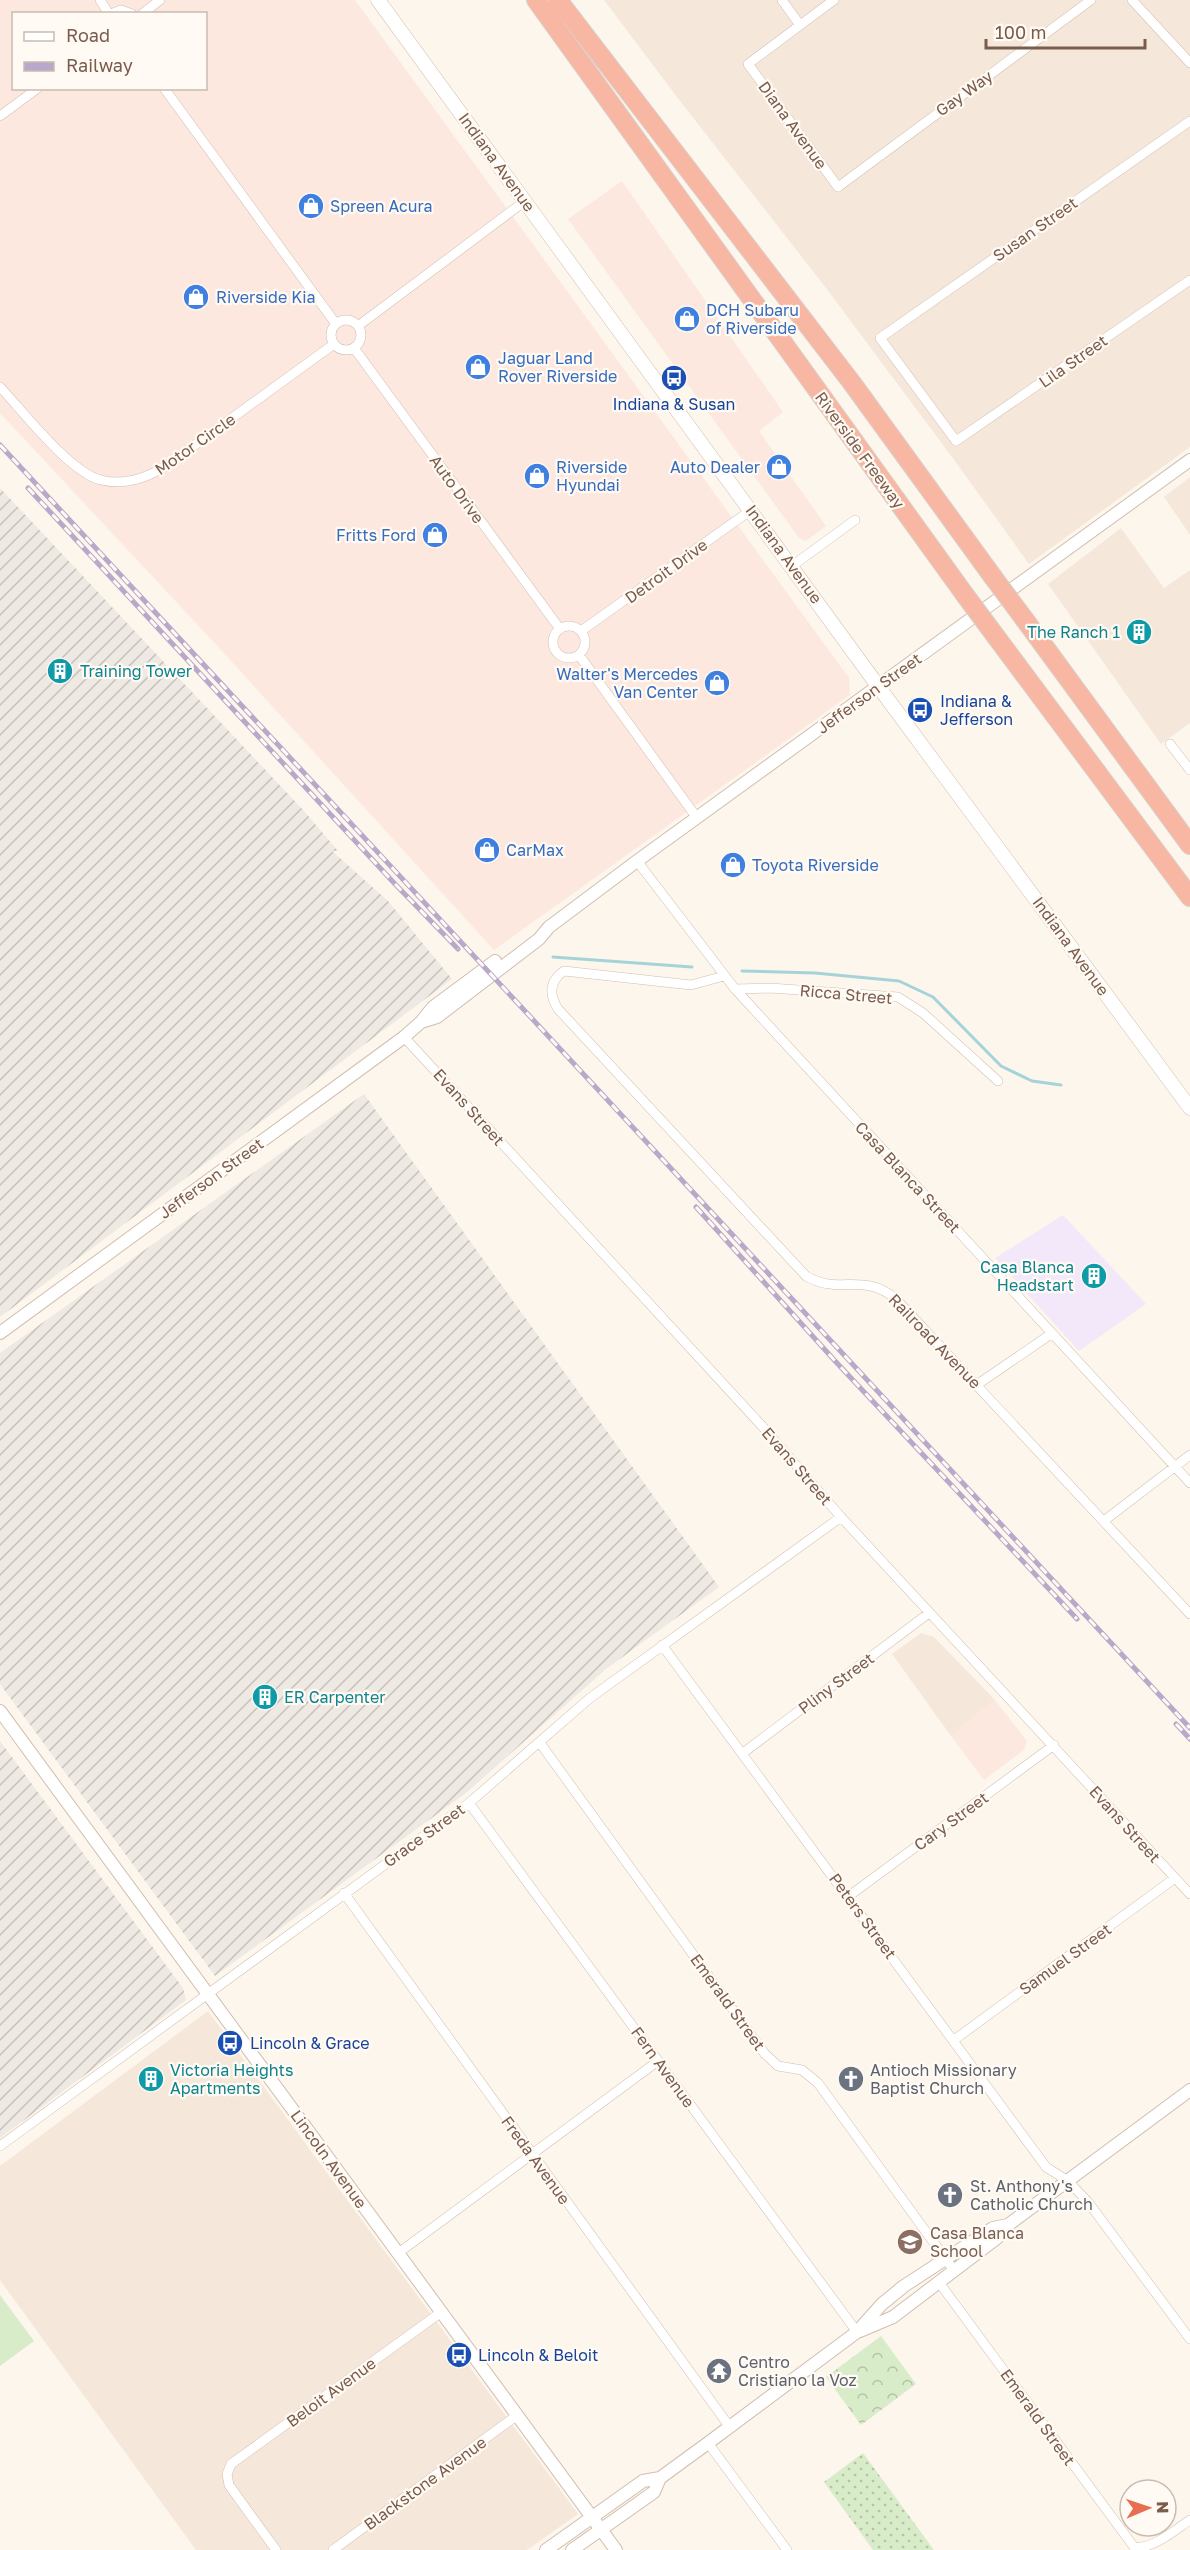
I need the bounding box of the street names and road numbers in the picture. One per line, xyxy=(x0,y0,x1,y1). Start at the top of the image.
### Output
street label: Gay Way xyxy=(932,66,996,120)
street label: Diana Avenue xyxy=(754,77,832,173)
street label: Indiana Avenue xyxy=(454,109,540,215)
street label: Susan Street xyxy=(989,193,1081,265)
street label: Lila Street xyxy=(1035,330,1111,392)
street label: Riverside Freeway xyxy=(811,388,909,512)
street label: Motor Circle xyxy=(151,409,239,479)
street label: Auto Drive xyxy=(425,451,489,527)
street label: Indiana Avenue xyxy=(741,501,827,607)
street label: Detroit Drive xyxy=(621,534,711,608)
street label: Jefferson Street xyxy=(813,648,925,738)
street label: Indiana Avenue xyxy=(1028,893,1114,999)
street label: Ricca Street xyxy=(799,980,893,1008)
street label: Evans Street xyxy=(429,1064,509,1150)
street label: Casa Blanca Street xyxy=(851,1117,965,1237)
street label: Jefferson Street xyxy=(155,1133,267,1223)
street label: Railroad Avenue xyxy=(885,1289,985,1393)
street label: Evans Street xyxy=(758,1423,836,1509)
street label: Pliny Street xyxy=(794,1648,878,1718)
street label: Evans Street xyxy=(1085,1781,1165,1867)
street label: Cary Street xyxy=(910,1787,992,1855)
street label: Grace Street xyxy=(379,1799,469,1871)
street label: Peters Street xyxy=(825,1869,901,1963)
street label: Samuel Street xyxy=(1015,1919,1115,1999)
street label: Emerald Street xyxy=(686,1950,770,2054)
street label: Fern Avenue xyxy=(627,2023,699,2111)
street label: Lincoln Avenue xyxy=(287,2106,371,2212)
street label: Freda Avenue xyxy=(497,2112,575,2208)
street label: Beloit Avenue xyxy=(282,2353,380,2431)
street label: Emerald Street xyxy=(996,2365,1080,2469)
street label: Blackstone Avenue xyxy=(360,2432,490,2534)

